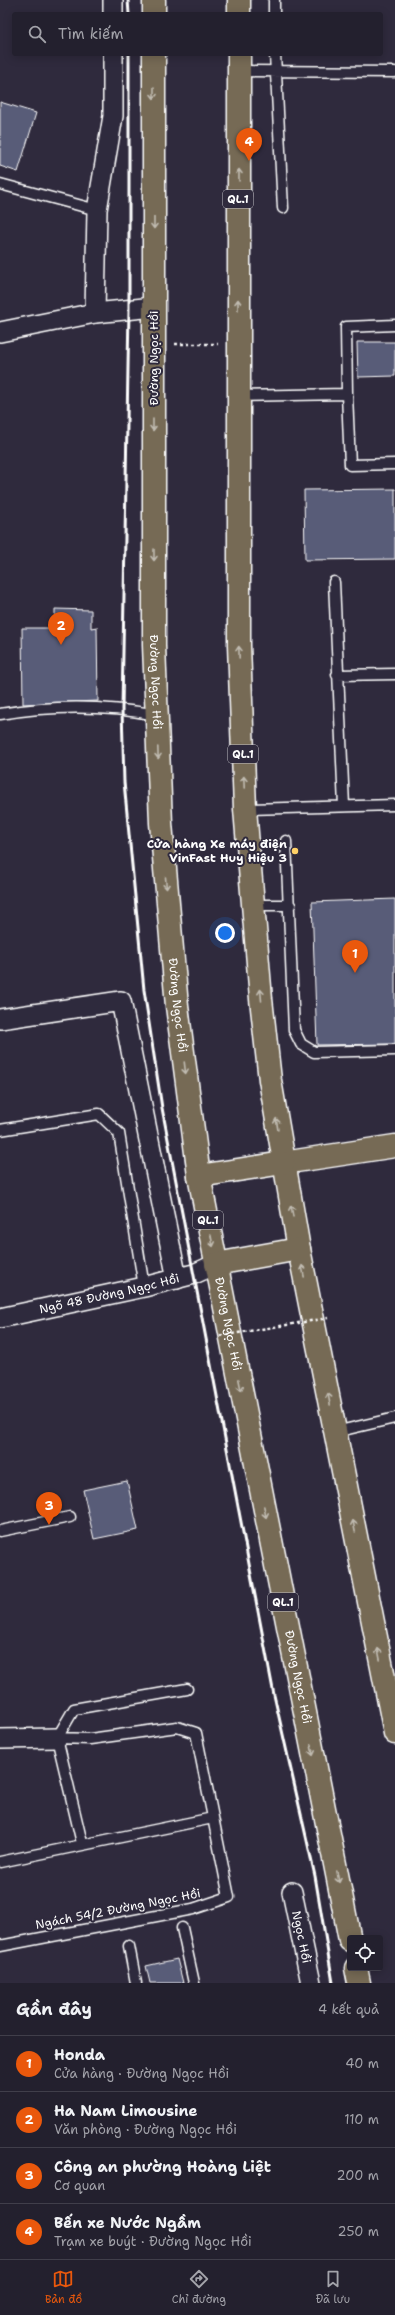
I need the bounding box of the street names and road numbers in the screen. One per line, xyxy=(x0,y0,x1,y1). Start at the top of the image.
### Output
road number: QL.1 xyxy=(223,190,253,208)
street label: Đường Ngọc Hồi xyxy=(146,311,162,405)
street label: Đường Ngọc Hồi xyxy=(146,635,165,730)
road number: QL.1 xyxy=(228,745,258,763)
street label: Đường Ngọc Hồi xyxy=(165,957,191,1053)
road number: QL.1 xyxy=(193,1211,223,1229)
street label: Ngõ 48 Đường Ngọc Hồi xyxy=(38,1270,181,1317)
street label: Đường Ngọc Hồi xyxy=(211,1276,245,1372)
road number: QL.1 xyxy=(268,1593,298,1611)
street label: Đường Ngọc Hồi xyxy=(281,1629,315,1725)
street label: Ngách 54/2 Đường Ngọc Hồi xyxy=(34,1885,202,1933)
street label: Ngọc Hồi xyxy=(288,1909,315,1965)

